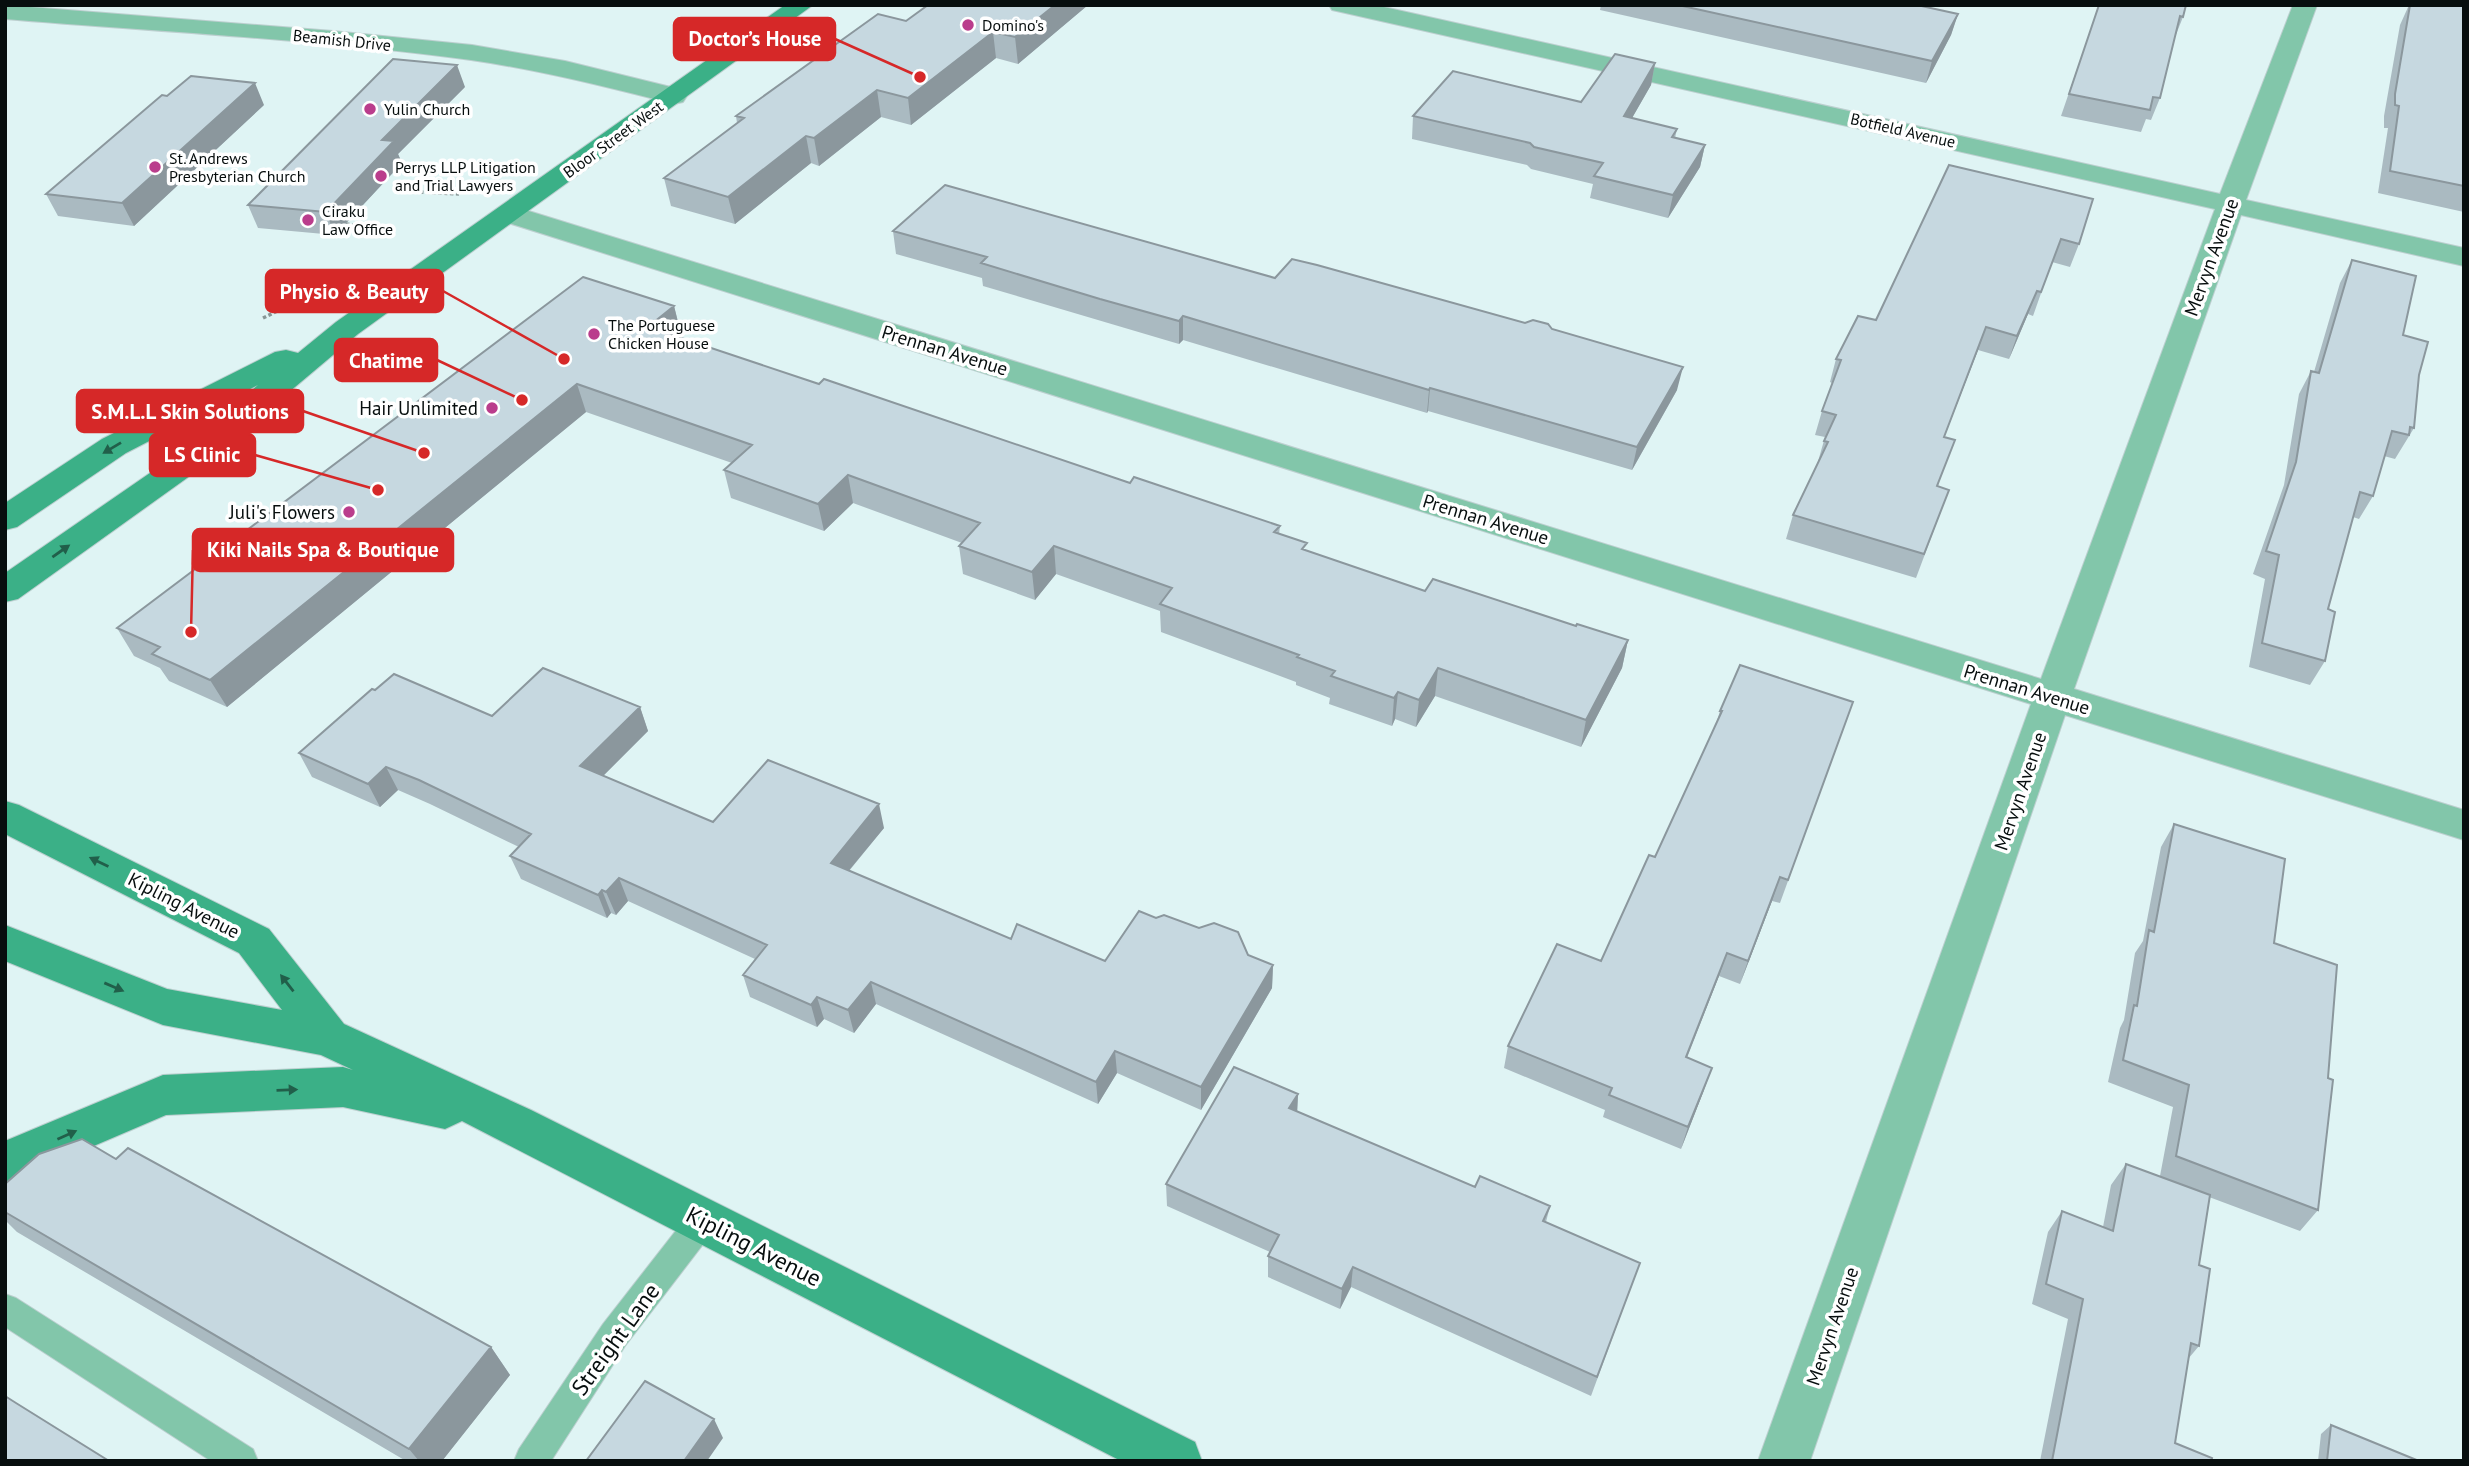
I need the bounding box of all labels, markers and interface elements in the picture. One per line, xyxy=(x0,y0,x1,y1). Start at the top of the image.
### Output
place label: Domino's xyxy=(982,15,1044,35)
marker: Domino's xyxy=(960,17,976,33)
callout: Doctor’s House xyxy=(674,18,835,60)
street label: Beamish Drive xyxy=(292,25,392,55)
text: Doctor’s House xyxy=(689,25,821,52)
street label: Bloor Street West xyxy=(559,96,667,182)
place label: Yulin Church xyxy=(384,99,470,119)
marker: Yulin Church xyxy=(362,101,378,117)
street label: Botfield Avenue xyxy=(1849,108,1957,152)
place label: St. Andrews Presbyterian Church xyxy=(169,148,306,186)
place label: Perrys LLP Litigation and Trial Lawyers xyxy=(395,157,536,195)
marker: St. Andrews Presbyterian Church xyxy=(147,159,163,175)
marker: Perrys LLP Litigation and Trial Lawyers xyxy=(373,168,389,184)
street label: Mervyn Avenue xyxy=(2179,195,2243,319)
place label: Ciraku Law Office xyxy=(322,201,393,239)
marker: Ciraku Law Office xyxy=(300,212,316,228)
callout: Physio & Beauty xyxy=(266,270,443,312)
text: Physio & Beauty xyxy=(280,278,429,305)
place label: The Portuguese Chicken House xyxy=(608,315,715,353)
street label: Prennan Avenue xyxy=(879,319,1011,381)
marker: The Portuguese Chicken House xyxy=(586,326,602,342)
callout: Chatime xyxy=(335,339,437,381)
text: Chatime xyxy=(349,347,423,374)
callout: S.M.L.L Skin Solutions xyxy=(77,390,303,432)
place label: Hair Unlimited xyxy=(359,396,478,420)
text: S.M.L.L Skin Solutions xyxy=(91,398,289,425)
marker: Hair Unlimited xyxy=(484,400,500,416)
callout: LS Clinic xyxy=(150,434,255,476)
text: LS Clinic xyxy=(164,441,240,468)
one-way arrow xyxy=(102,442,121,454)
street label: Prennan Avenue xyxy=(1420,488,1552,550)
place label: Juli's Flowers xyxy=(228,500,335,524)
marker: Juli's Flowers xyxy=(341,504,357,520)
callout: Kiki Nails Spa & Boutique xyxy=(193,529,453,571)
text: Kiki Nails Spa & Boutique xyxy=(207,536,439,563)
one-way arrow xyxy=(52,544,70,558)
street label: Prennan Avenue xyxy=(1961,658,2093,720)
street label: Mervyn Avenue xyxy=(1989,729,2051,853)
one-way arrow xyxy=(89,856,109,867)
street label: Kipling Avenue xyxy=(124,867,244,943)
one-way arrow xyxy=(279,975,294,993)
one-way arrow xyxy=(104,981,124,993)
one-way arrow xyxy=(276,1084,298,1095)
one-way arrow xyxy=(57,1129,77,1141)
street label: Kipling Avenue xyxy=(682,1200,826,1292)
street label: Mervyn Avenue xyxy=(1801,1264,1863,1388)
street label: Streight Lane xyxy=(565,1277,665,1401)

